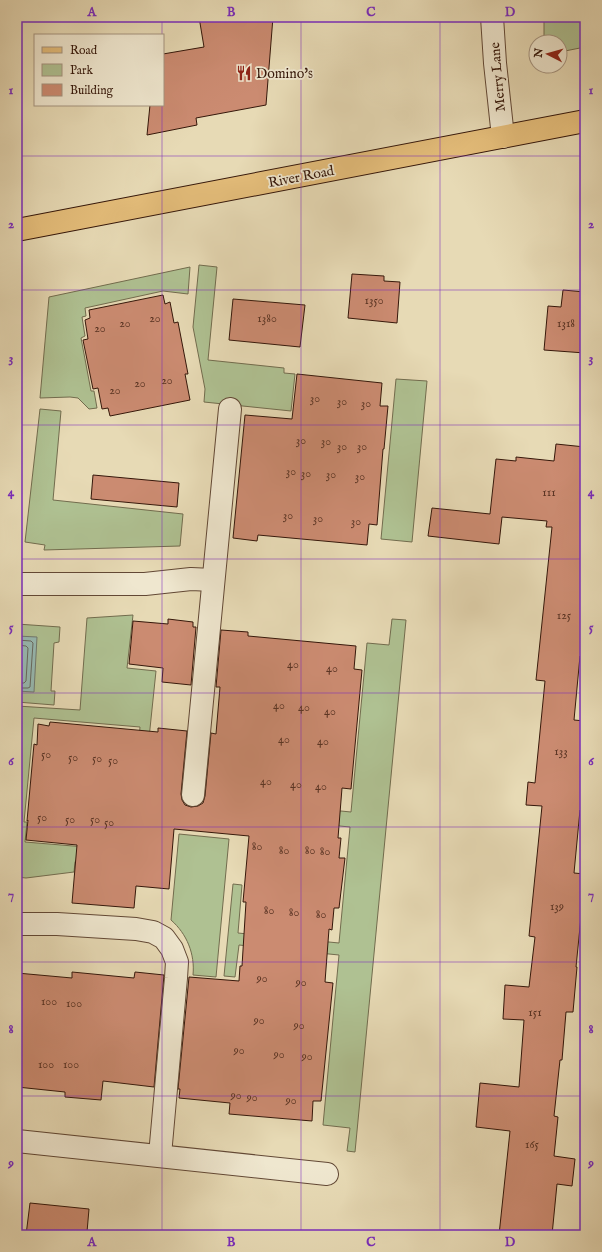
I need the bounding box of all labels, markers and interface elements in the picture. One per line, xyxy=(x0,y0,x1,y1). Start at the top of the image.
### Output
text: A xyxy=(87,4,98,21)
text: B xyxy=(227,4,236,21)
text: C xyxy=(366,4,376,21)
text: D xyxy=(505,4,516,21)
legend xyxy=(34,34,164,106)
north arrow xyxy=(528,34,568,74)
street label: Merry Lane xyxy=(486,41,510,112)
text: Road xyxy=(70,43,98,58)
text: N xyxy=(531,47,547,60)
text: Park xyxy=(70,63,93,78)
restaurant icon: Domino's xyxy=(235,64,253,82)
place label: Domino's xyxy=(256,65,313,83)
text: 1 xyxy=(9,82,14,99)
text: 1 xyxy=(589,82,594,99)
text: Building xyxy=(70,83,114,98)
street label: River Road xyxy=(267,162,336,192)
text: 2 xyxy=(8,216,14,233)
text: 2 xyxy=(588,216,594,233)
house number: 1350 xyxy=(364,293,384,308)
house number: 20 xyxy=(149,311,161,326)
house number: 1380 xyxy=(257,311,277,326)
house number: 20 xyxy=(119,316,131,331)
house number: 1318 xyxy=(557,316,575,331)
house number: 20 xyxy=(94,321,106,336)
text: 3 xyxy=(9,350,14,367)
text: 3 xyxy=(589,350,594,367)
house number: 20 xyxy=(161,373,173,388)
house number: 20 xyxy=(134,376,146,391)
house number: 20 xyxy=(109,383,121,398)
house number: 30 xyxy=(310,391,320,406)
house number: 30 xyxy=(337,394,347,409)
house number: 30 xyxy=(361,396,371,411)
house number: 30 xyxy=(296,433,306,448)
house number: 30 xyxy=(321,434,331,449)
house number: 30 xyxy=(337,439,347,454)
house number: 30 xyxy=(357,439,367,454)
house number: 30 xyxy=(286,464,296,479)
house number: 30 xyxy=(301,466,311,481)
house number: 30 xyxy=(326,467,336,482)
house number: 30 xyxy=(355,469,365,484)
text: 4 xyxy=(8,484,15,501)
text: 4 xyxy=(588,484,595,501)
house number: 111 xyxy=(542,485,556,500)
house number: 30 xyxy=(283,508,293,523)
house number: 30 xyxy=(313,511,323,526)
house number: 30 xyxy=(351,514,361,529)
house number: 125 xyxy=(557,608,572,623)
text: 5 xyxy=(9,619,14,636)
text: 5 xyxy=(589,619,594,636)
house number: 40 xyxy=(287,657,299,672)
house number: 40 xyxy=(326,661,338,676)
house number: 40 xyxy=(273,698,285,713)
house number: 40 xyxy=(298,700,310,715)
house number: 40 xyxy=(324,704,336,719)
house number: 40 xyxy=(278,732,290,747)
house number: 40 xyxy=(317,734,329,749)
house number: 133 xyxy=(554,744,568,759)
house number: 50 xyxy=(41,747,51,762)
house number: 50 xyxy=(68,750,78,765)
house number: 50 xyxy=(92,751,102,766)
text: 6 xyxy=(8,753,14,770)
house number: 50 xyxy=(108,753,118,768)
text: 6 xyxy=(588,753,594,770)
house number: 40 xyxy=(260,774,272,789)
house number: 40 xyxy=(290,777,302,792)
house number: 40 xyxy=(315,779,327,794)
house number: 50 xyxy=(37,810,47,825)
house number: 50 xyxy=(65,812,75,827)
house number: 50 xyxy=(90,812,100,827)
house number: 50 xyxy=(104,815,114,830)
house number: 80 xyxy=(252,839,262,854)
house number: 80 xyxy=(279,843,289,858)
house number: 80 xyxy=(305,843,315,858)
house number: 80 xyxy=(320,844,330,859)
text: 7 xyxy=(8,887,14,904)
text: 7 xyxy=(588,887,594,904)
house number: 139 xyxy=(550,899,564,914)
house number: 80 xyxy=(264,903,274,918)
house number: 80 xyxy=(289,905,299,920)
house number: 80 xyxy=(316,907,326,922)
house number: 90 xyxy=(255,971,268,986)
house number: 90 xyxy=(294,975,307,990)
house number: 100 xyxy=(41,994,57,1009)
house number: 100 xyxy=(66,996,82,1011)
house number: 151 xyxy=(528,1005,542,1020)
house number: 90 xyxy=(252,1013,265,1028)
house number: 90 xyxy=(292,1018,305,1033)
text: 8 xyxy=(8,1021,14,1038)
text: 8 xyxy=(588,1021,594,1038)
house number: 90 xyxy=(232,1043,245,1058)
house number: 90 xyxy=(272,1047,285,1062)
house number: 90 xyxy=(300,1049,313,1064)
house number: 100 xyxy=(38,1057,54,1072)
house number: 100 xyxy=(63,1057,79,1072)
house number: 90 xyxy=(229,1088,242,1103)
house number: 90 xyxy=(245,1090,258,1105)
house number: 90 xyxy=(284,1093,297,1108)
house number: 165 xyxy=(525,1137,540,1152)
text: 9 xyxy=(7,1155,14,1172)
text: 9 xyxy=(587,1155,594,1172)
text: A xyxy=(87,1234,98,1251)
text: B xyxy=(227,1234,236,1251)
text: C xyxy=(366,1234,376,1251)
text: D xyxy=(505,1234,516,1251)

